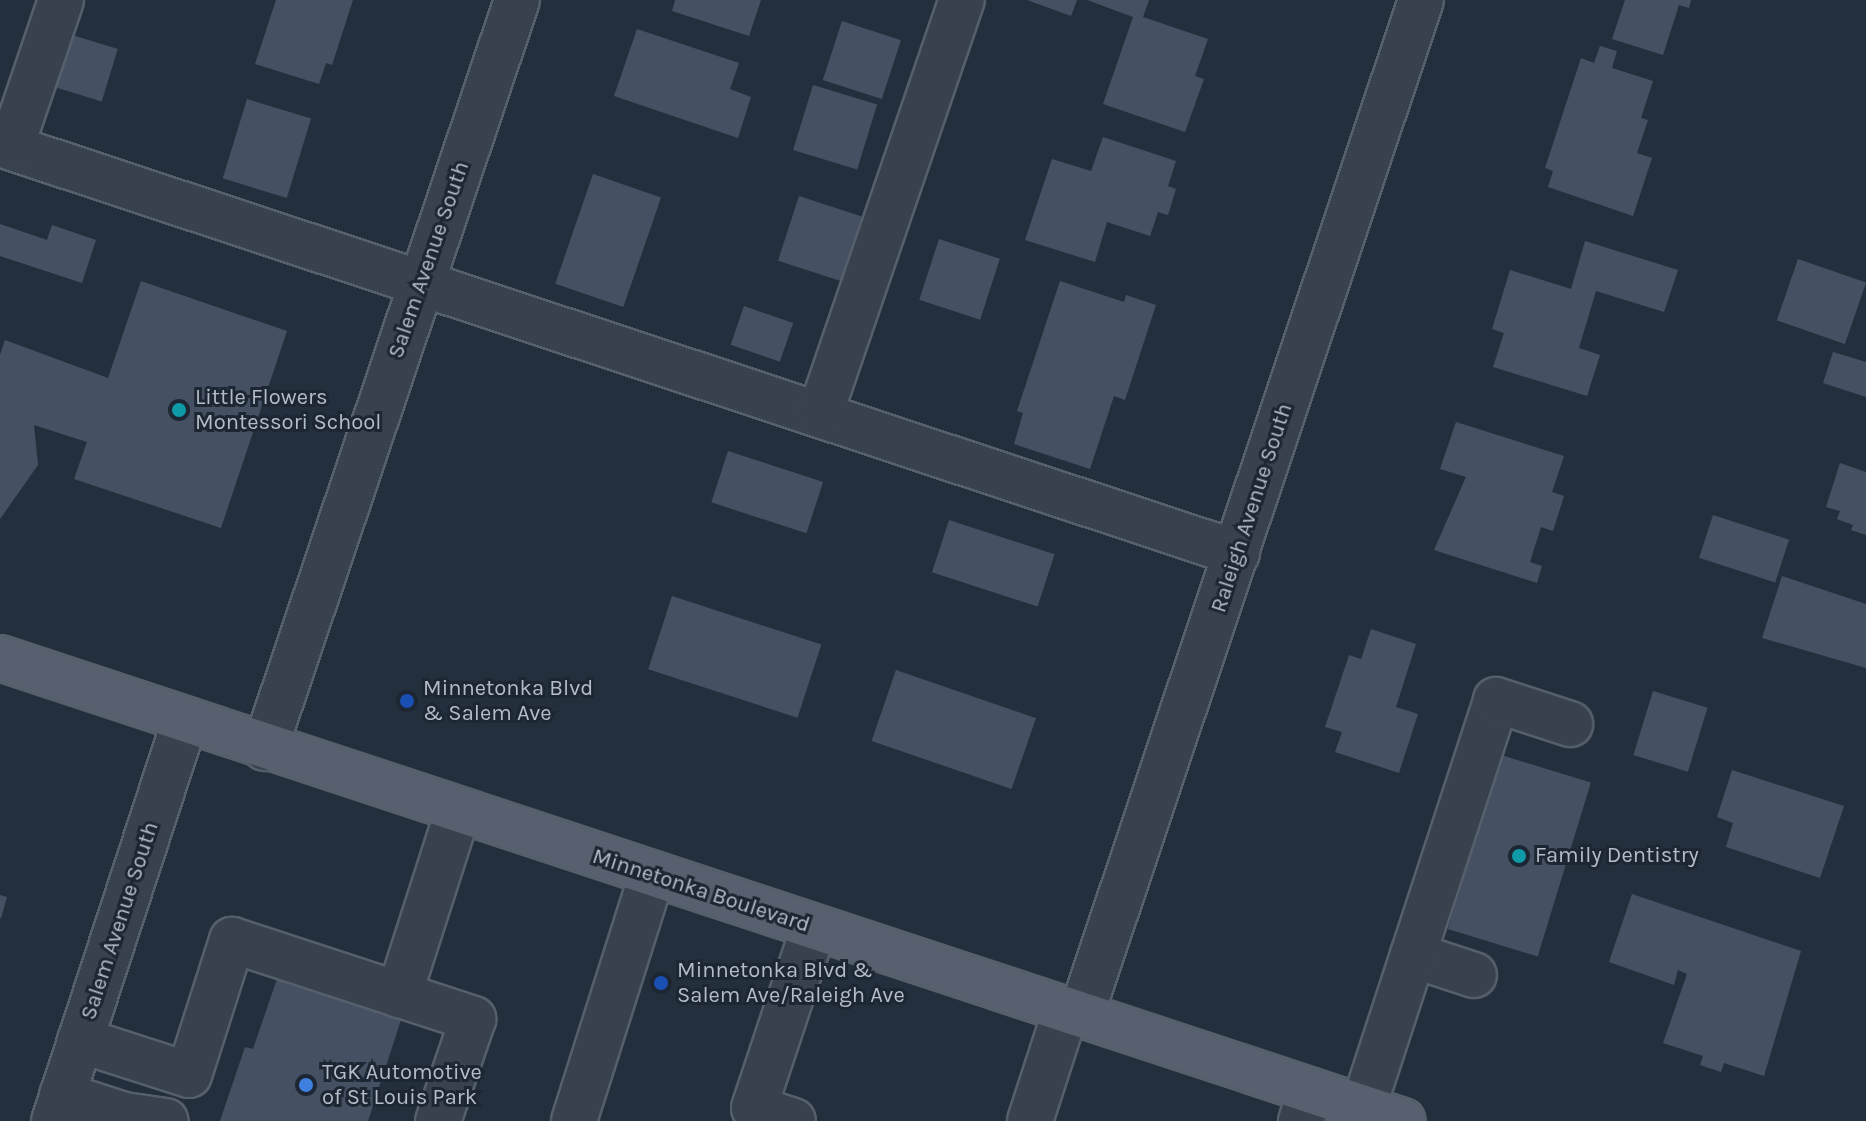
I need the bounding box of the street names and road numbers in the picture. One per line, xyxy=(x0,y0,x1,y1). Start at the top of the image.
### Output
street label: Salem Avenue South xyxy=(383,158,475,362)
street label: Raleigh Avenue South xyxy=(1206,400,1298,616)
street label: Salem Avenue South xyxy=(76,819,164,1023)
street label: Minnetonka Boulevard xyxy=(589,843,813,939)

